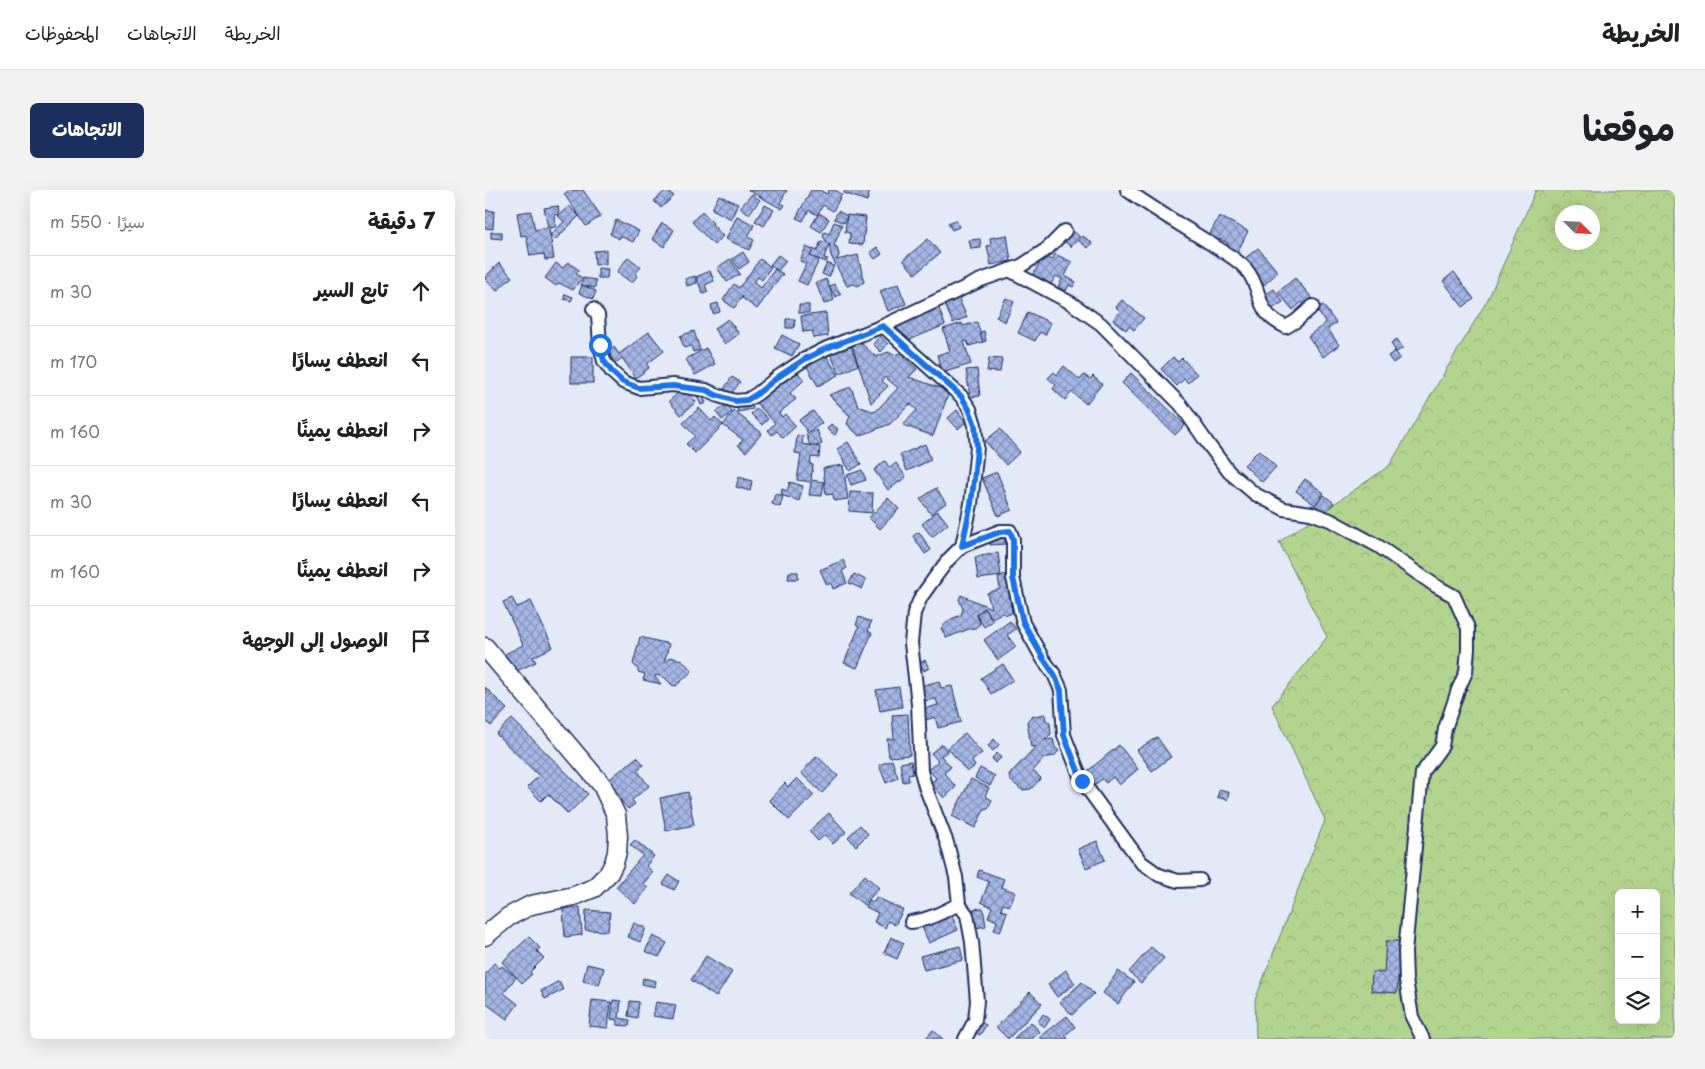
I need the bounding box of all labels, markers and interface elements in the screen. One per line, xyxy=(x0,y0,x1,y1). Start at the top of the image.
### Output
text: الخريطة xyxy=(1602,14,1680,50)
text: المحفوظات xyxy=(25,19,99,46)
text: الاتجاهات xyxy=(127,19,197,46)
text: الخريطة xyxy=(225,19,281,46)
text: موقعنا xyxy=(1582,100,1675,153)
button: الاتجاهات xyxy=(30,103,144,158)
text: 7 دقيقة xyxy=(368,204,435,236)
north arrow xyxy=(1555,205,1600,250)
text: سيرًا · 550 m xyxy=(50,209,145,233)
text: تابع السير xyxy=(314,275,388,303)
icon: ahead xyxy=(407,277,435,305)
text: 30 m xyxy=(50,279,92,303)
route start xyxy=(589,334,612,357)
text: انعطف يسارًا xyxy=(292,345,388,373)
icon: left xyxy=(407,347,435,375)
text: 170 m xyxy=(50,349,97,373)
text: انعطف يمينًا xyxy=(297,415,388,443)
icon: right xyxy=(407,417,435,445)
text: 160 m xyxy=(50,419,100,443)
text: انعطف يسارًا xyxy=(292,485,388,513)
icon: left xyxy=(407,487,435,515)
text: 30 m xyxy=(50,489,92,513)
text: انعطف يمينًا xyxy=(297,555,388,583)
icon: right xyxy=(407,557,435,585)
text: 160 m xyxy=(50,559,100,583)
text: الوصول إلى الوجهة xyxy=(242,625,388,653)
icon: arrive xyxy=(407,627,435,655)
route end xyxy=(1071,770,1094,793)
map controls xyxy=(1615,889,1660,1024)
button: + xyxy=(1615,889,1660,934)
button: − xyxy=(1615,934,1660,979)
button: layers xyxy=(1615,979,1660,1024)

